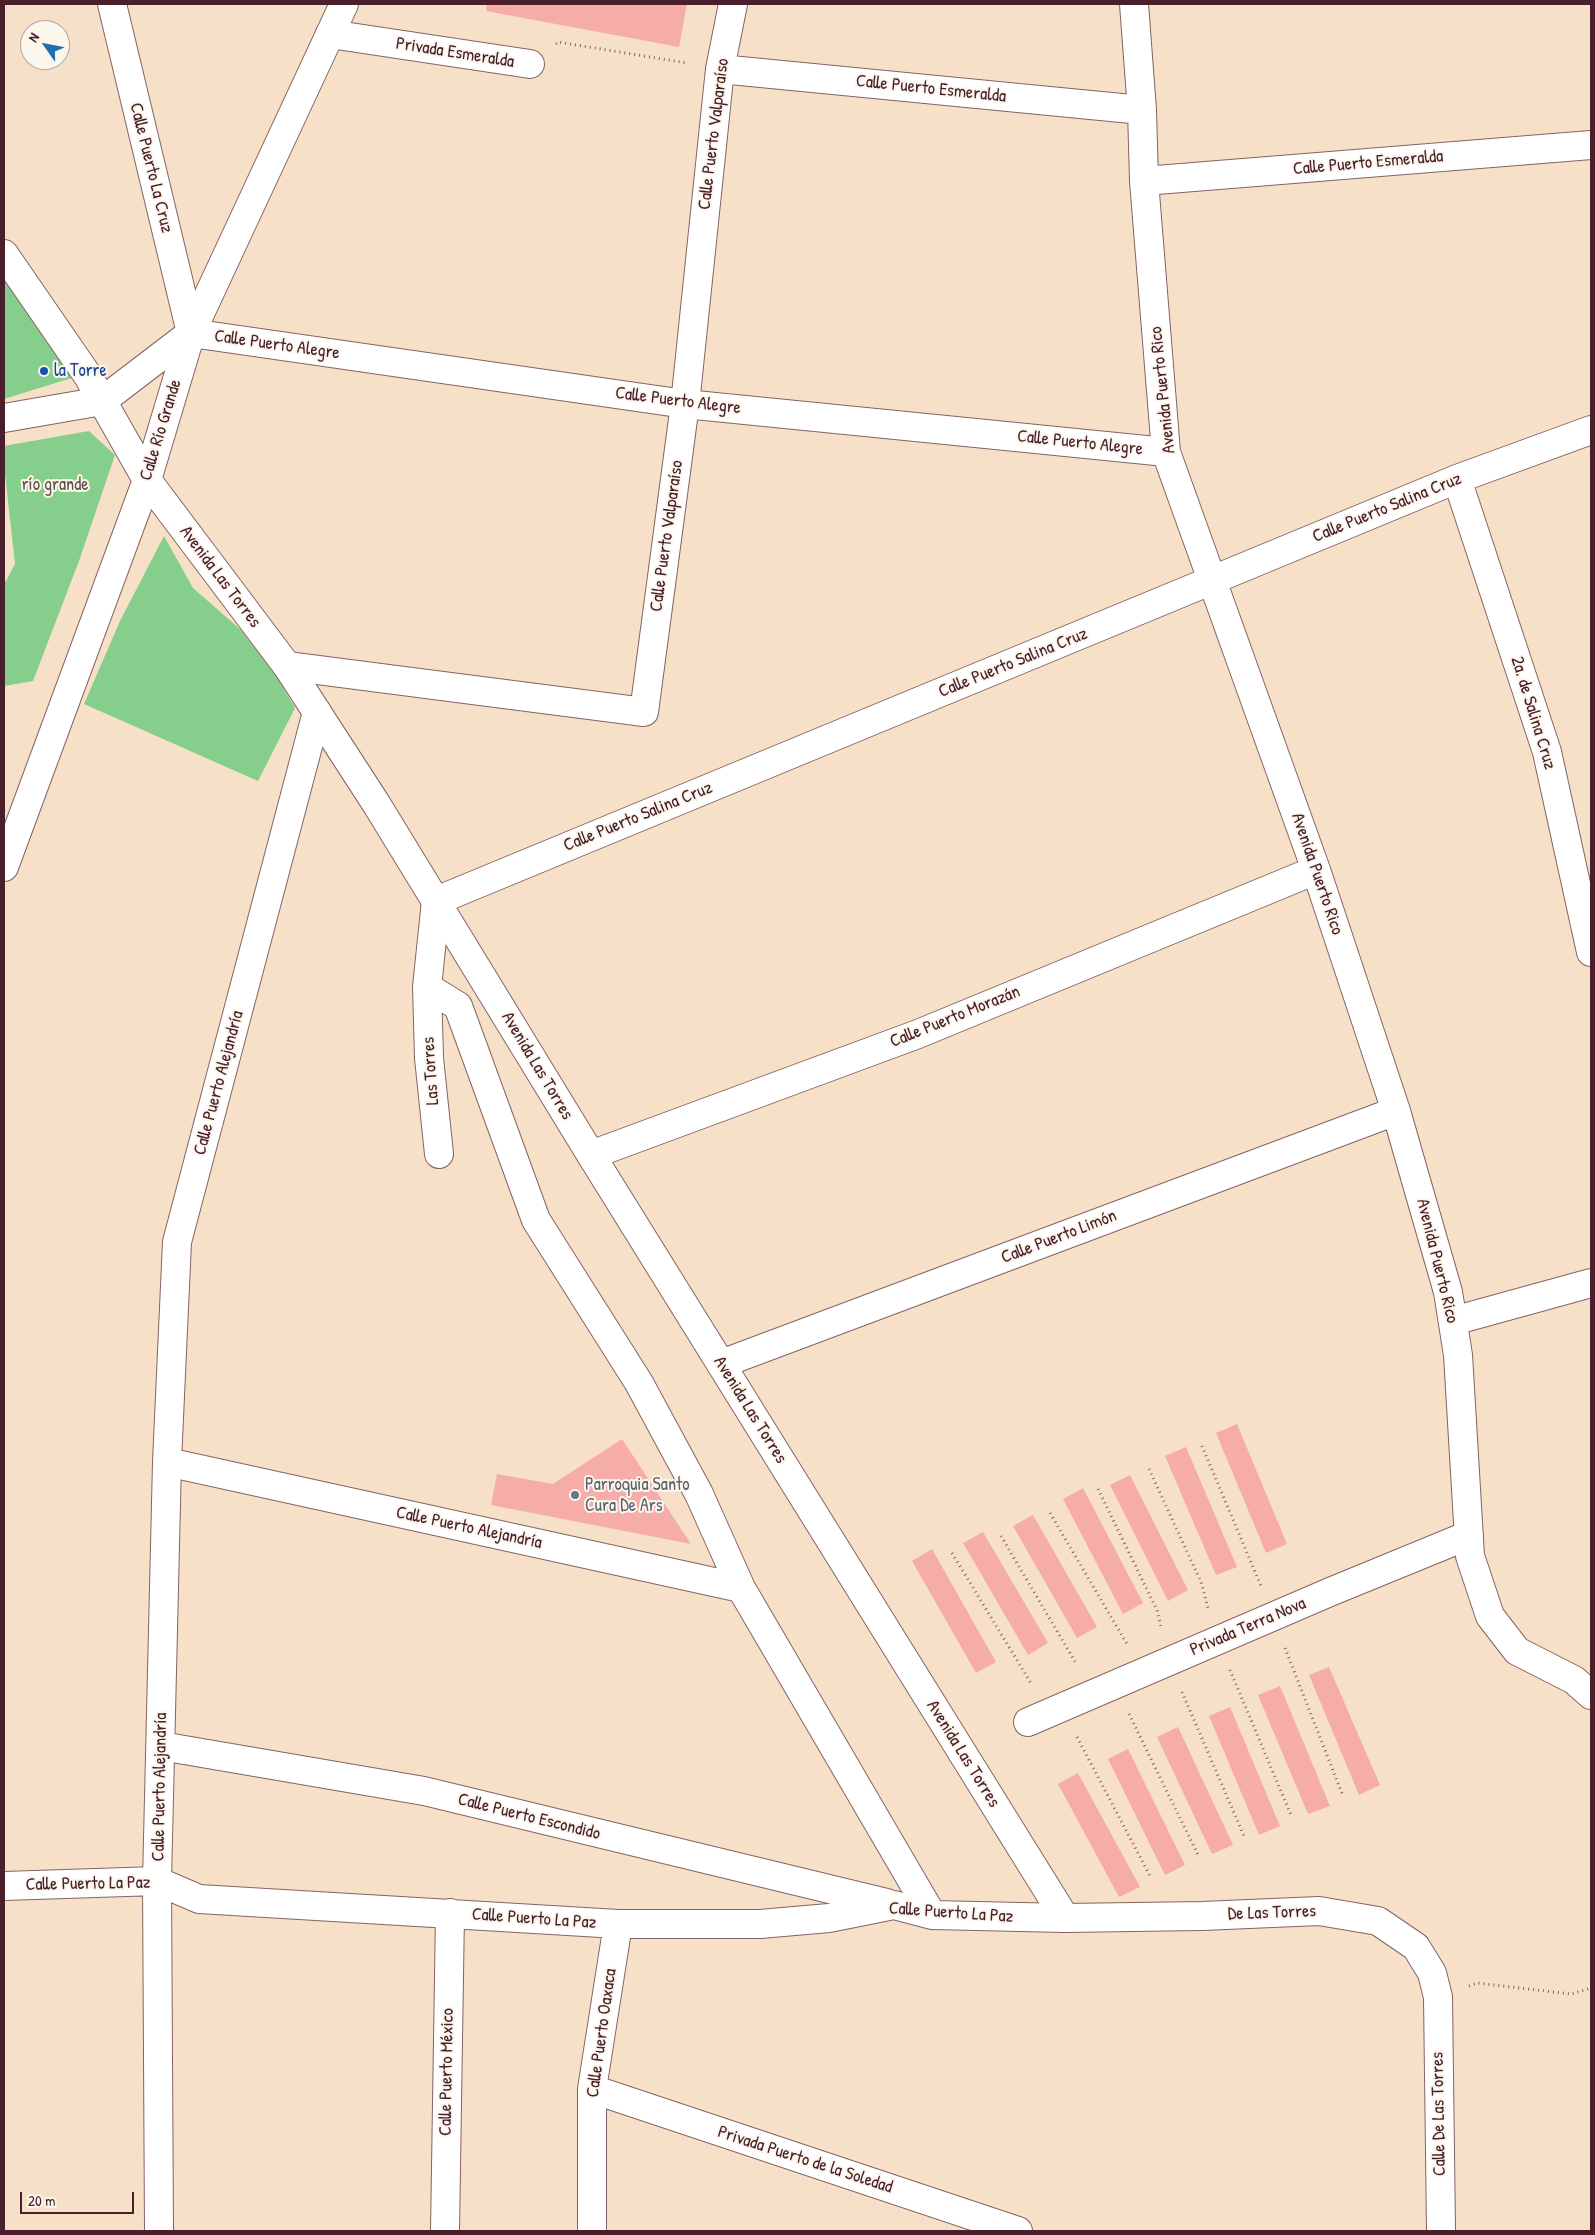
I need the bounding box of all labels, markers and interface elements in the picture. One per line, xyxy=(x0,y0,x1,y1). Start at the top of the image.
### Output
north arrow xyxy=(20,20,70,70)
text: N xyxy=(23,29,43,45)
street label: Privada Esmeralda xyxy=(394,33,516,73)
street label: Calle Puerto Valparaíso xyxy=(694,57,734,211)
street label: Calle Puerto Esmeralda xyxy=(855,70,1007,108)
street label: Calle Puerto La Cruz xyxy=(124,101,178,235)
street label: Calle Puerto Esmeralda xyxy=(1292,146,1444,180)
street label: Avenida Puerto Rico xyxy=(1146,325,1180,455)
street label: Calle Puerto Alegre xyxy=(213,326,341,364)
place label: la Torre xyxy=(54,360,107,382)
marker: la Torre xyxy=(38,365,50,377)
street label: Calle Río Grande xyxy=(135,377,187,483)
street label: Calle Puerto Alegre xyxy=(614,383,742,419)
street label: Calle Puerto Alegre xyxy=(1016,426,1144,460)
street label: Calle Puerto Valparaíso xyxy=(646,459,688,613)
street label: Calle Puerto Salina Cruz xyxy=(1309,468,1465,548)
park label: río grande xyxy=(22,474,88,496)
street label: Avenida Las Torres xyxy=(175,522,265,632)
street label: Calle Puerto Salina Cruz xyxy=(935,623,1091,703)
street label: 2a. de Salina Cruz xyxy=(1506,654,1560,772)
street label: Calle Puerto Salina Cruz xyxy=(560,777,716,857)
street label: Avenida Puerto Rico xyxy=(1286,810,1348,938)
street label: Calle Puerto Morazán xyxy=(887,981,1023,1053)
street label: Calle Puerto Alejandría xyxy=(189,1008,249,1158)
street label: Avenida Las Torres xyxy=(496,1008,578,1124)
street label: Las Torres xyxy=(418,1036,444,1106)
street label: Avenida Puerto Rico xyxy=(1411,1197,1463,1325)
street label: Calle Puerto Limón xyxy=(998,1205,1120,1269)
street label: Avenida Las Torres xyxy=(709,1353,791,1467)
place label: Parroquia Santo Cura De Ars xyxy=(585,1474,689,1516)
marker: Parroquia Santo Cura De Ars xyxy=(569,1489,581,1501)
street label: Calle Puerto Alejandría xyxy=(394,1502,544,1554)
street label: Privada Terra Nova xyxy=(1187,1593,1309,1661)
street label: Avenida Las Torres xyxy=(922,1697,1004,1811)
street label: Calle Puerto Alejandría xyxy=(148,1712,172,1862)
street label: Calle Puerto Escondido xyxy=(456,1789,602,1845)
street label: Calle Puerto La Paz xyxy=(25,1872,151,1896)
street label: Calle Puerto La Paz xyxy=(888,1898,1014,1928)
street label: De Las Torres xyxy=(1227,1901,1317,1925)
street label: Calle Puerto La Paz xyxy=(471,1904,597,1934)
street label: Calle Puerto Oaxaca xyxy=(582,1967,622,2099)
street label: Calle Puerto México xyxy=(435,2008,459,2136)
street label: Calle De Las Torres xyxy=(1427,2052,1451,2176)
street label: Privada Puerto de la Soledad xyxy=(715,2122,895,2198)
scale bar xyxy=(22,2182,136,2214)
text: 20 m xyxy=(28,2190,55,2211)

